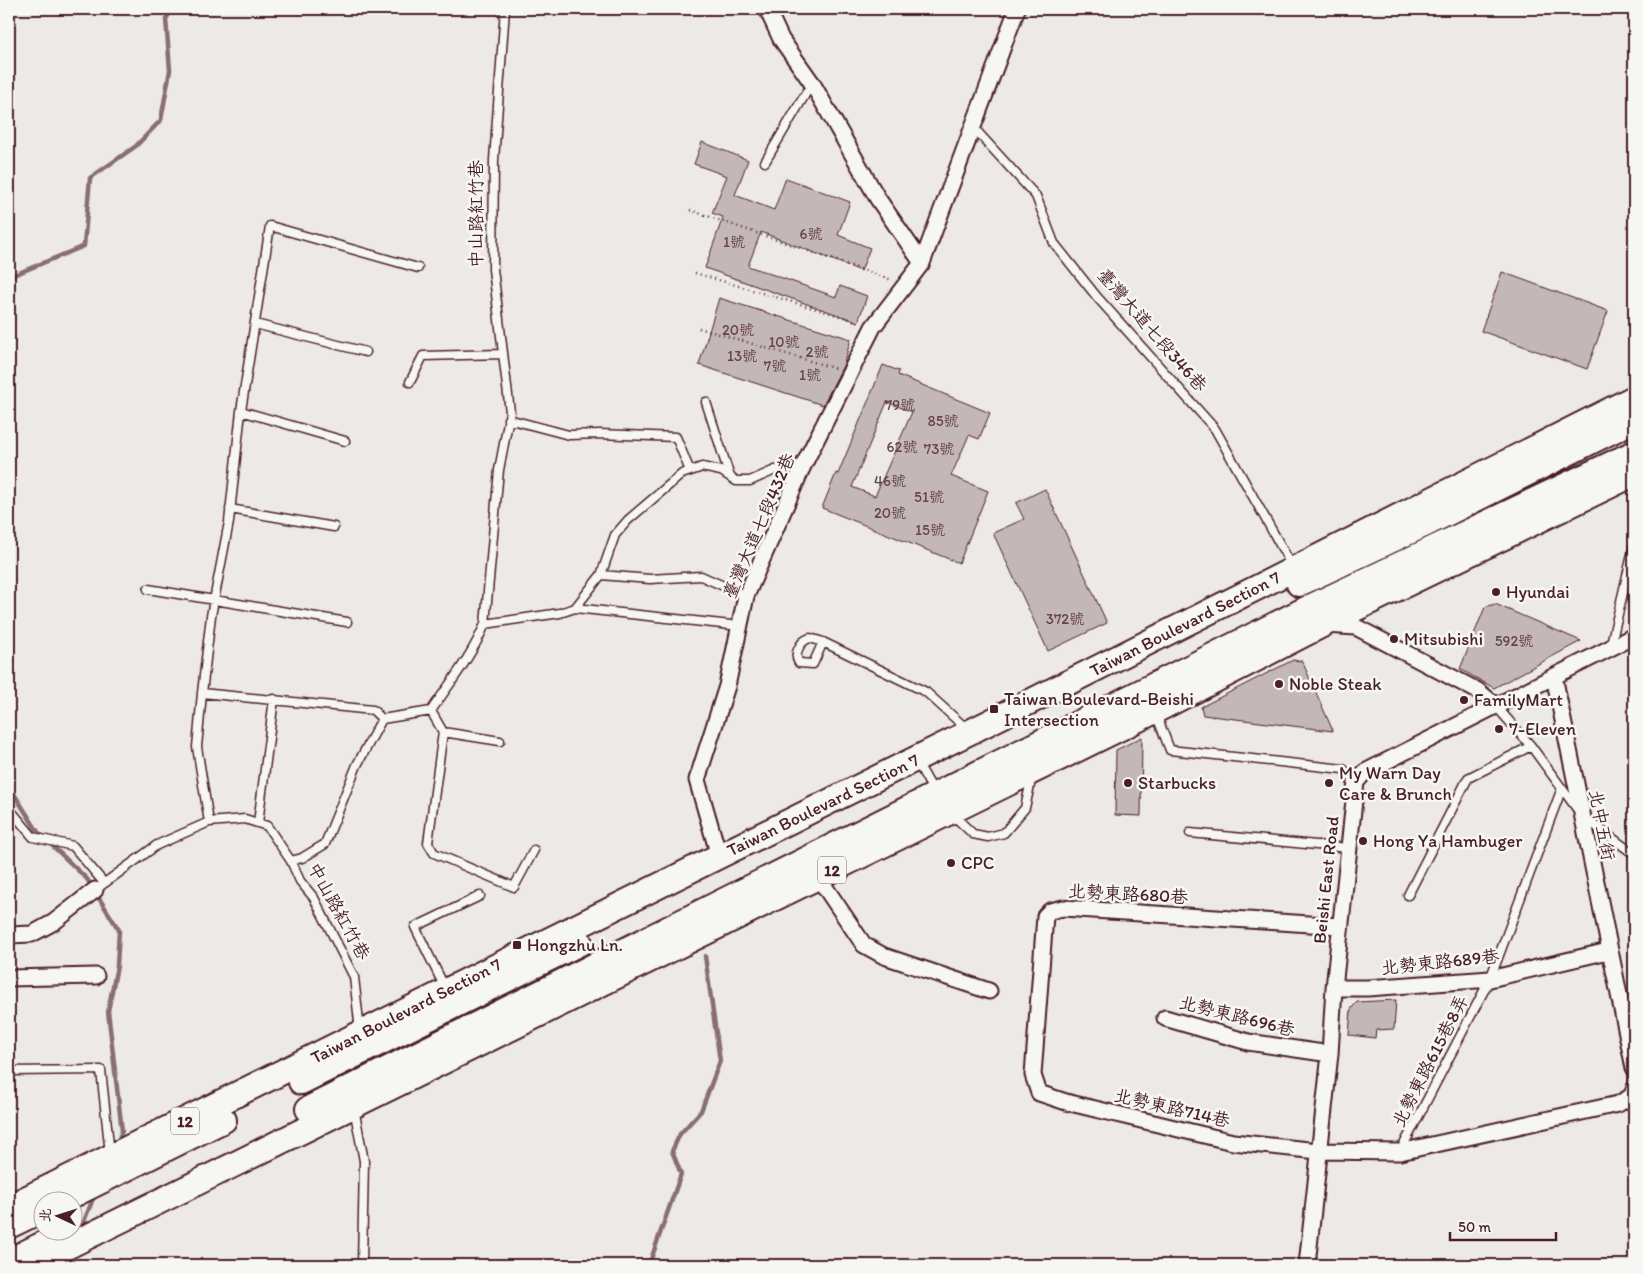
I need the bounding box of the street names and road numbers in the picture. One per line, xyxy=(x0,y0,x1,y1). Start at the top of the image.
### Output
street label: 中山路紅竹巷 xyxy=(465,160,487,268)
street label: 臺灣大道七段346巷 xyxy=(1092,264,1212,396)
street label: 臺灣大道七段432巷 xyxy=(718,450,800,602)
street label: Taiwan Boulevard Section 7 xyxy=(1086,566,1284,682)
street label: Taiwan Boulevard Section 7 xyxy=(723,749,923,861)
street label: 北中五街 xyxy=(1584,788,1620,862)
street label: Beishi East Road xyxy=(1308,815,1344,945)
road number: 12 xyxy=(818,856,846,884)
street label: 中山路紅竹巷 xyxy=(303,858,375,964)
street label: 北勢東路680巷 xyxy=(1067,880,1189,908)
street label: 北勢東路689巷 xyxy=(1380,945,1500,979)
street label: Taiwan Boulevard Section 7 xyxy=(307,953,505,1069)
street label: 北勢東路696巷 xyxy=(1177,991,1297,1041)
street label: 北勢東路615巷8弄 xyxy=(1387,991,1473,1131)
street label: 北勢東路714巷 xyxy=(1112,1084,1232,1132)
road number: 12 xyxy=(171,1108,199,1134)

